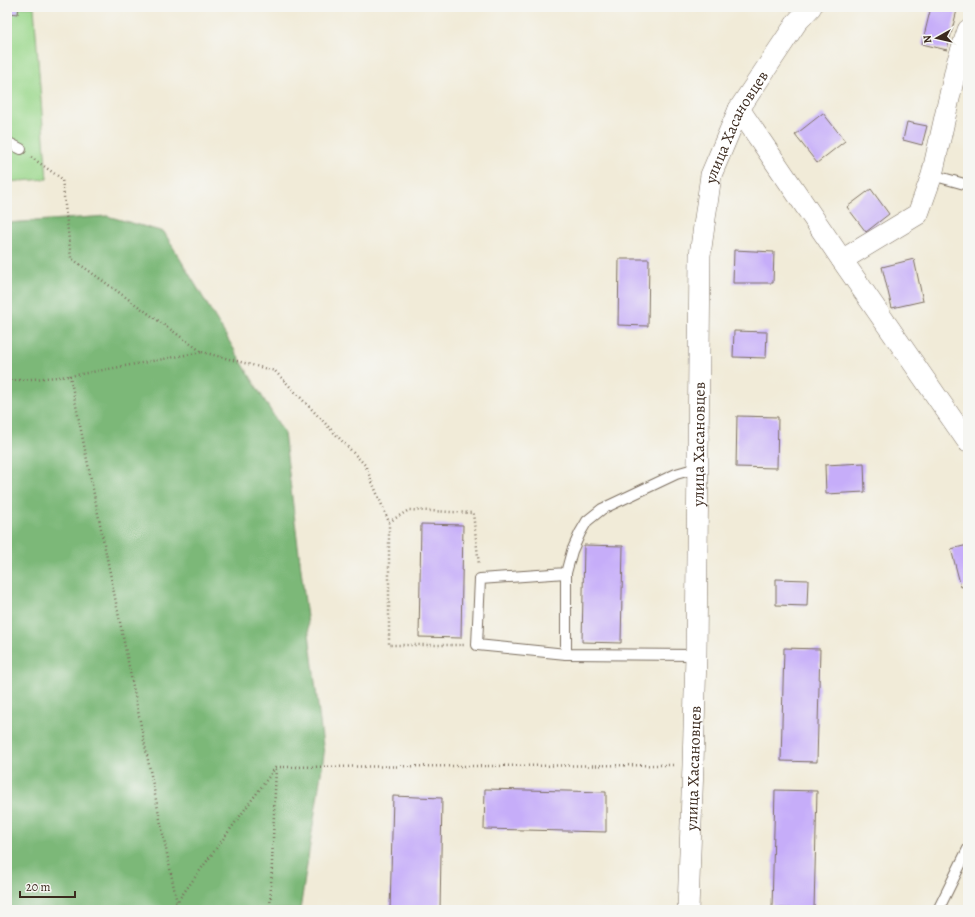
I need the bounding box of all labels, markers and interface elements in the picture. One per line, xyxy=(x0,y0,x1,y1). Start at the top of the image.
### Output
north arrow xyxy=(917,18,957,58)
text: N xyxy=(920,34,936,44)
street label: улица Хасановцев xyxy=(700,66,774,186)
street label: улица Хасановцев xyxy=(687,382,711,508)
street label: улица Хасановцев xyxy=(681,705,707,832)
scale bar xyxy=(20,873,75,899)
text: 20 m xyxy=(26,879,50,895)

